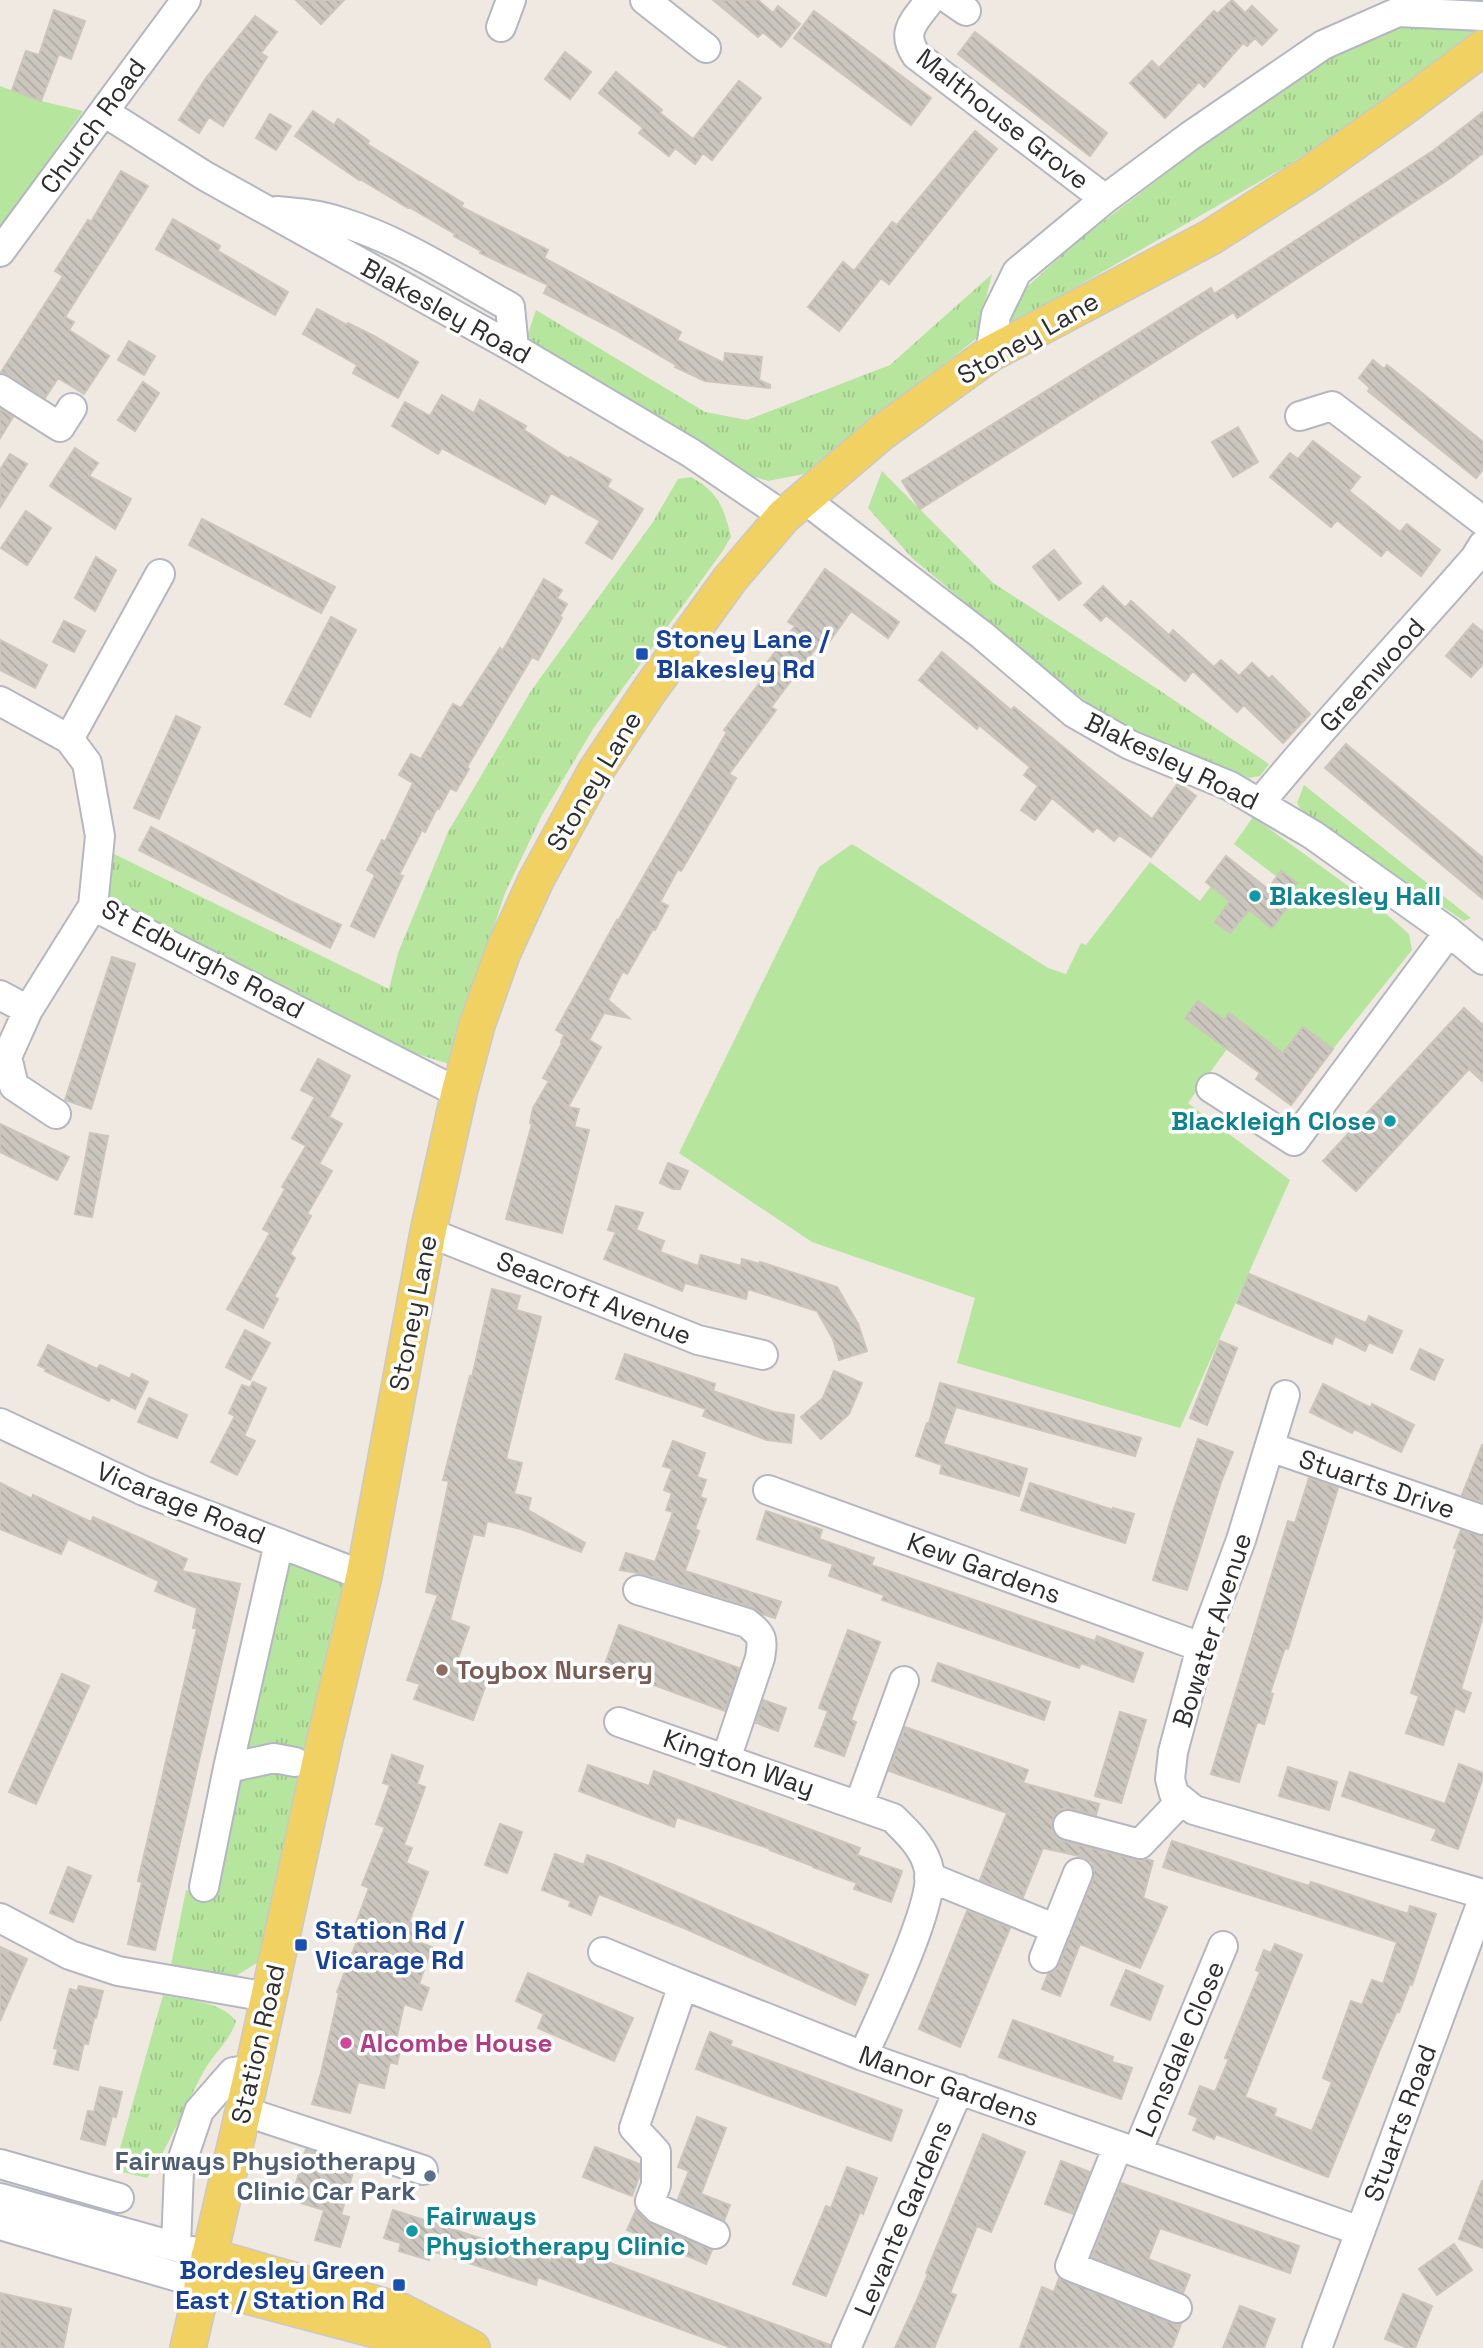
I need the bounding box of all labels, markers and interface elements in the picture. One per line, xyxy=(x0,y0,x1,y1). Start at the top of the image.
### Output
street label: Malthouse Grove xyxy=(910,41,1096,197)
street label: Church Road xyxy=(32,51,154,201)
street label: Blakesley Road xyxy=(355,250,537,372)
street label: Stoney Lane xyxy=(951,284,1105,392)
street label: Greenwood xyxy=(1312,611,1432,739)
place label: Stoney Lane / Blakesley Rd xyxy=(656,622,830,686)
marker: Stoney Lane / Blakesley Rd xyxy=(634,646,650,662)
street label: Blakesley Road xyxy=(1080,704,1264,818)
street label: Stoney Lane xyxy=(539,705,649,857)
place label: Blakesley Hall xyxy=(1269,879,1441,913)
marker: Blakesley Hall xyxy=(1247,888,1263,904)
street label: St Edburghs Road xyxy=(96,891,310,1027)
place label: Blackleigh Close xyxy=(1171,1104,1376,1138)
marker: Blackleigh Close xyxy=(1382,1113,1398,1129)
street label: Stoney Lane xyxy=(381,1232,445,1394)
street label: Seacroft Avenue xyxy=(491,1243,697,1353)
street label: Stuarts Drive xyxy=(1294,1441,1460,1527)
street label: Vicarage Road xyxy=(91,1454,271,1552)
street label: Kew Gardens xyxy=(902,1524,1066,1612)
street label: Bowater Avenue xyxy=(1165,1528,1259,1732)
place label: Toybox Nursery xyxy=(456,1653,653,1687)
marker: Toybox Nursery xyxy=(434,1662,450,1678)
street label: Kington Way xyxy=(659,1721,819,1805)
place label: Station Rd / Vicarage Rd xyxy=(315,1913,465,1977)
marker: Station Rd / Vicarage Rd xyxy=(293,1937,309,1953)
street label: Lonsdale Close xyxy=(1128,1956,1232,2142)
street label: Station Road xyxy=(223,1961,293,2127)
place label: Alcombe House xyxy=(360,2026,553,2060)
marker: Alcombe House xyxy=(338,2035,354,2051)
street label: Manor Gardens xyxy=(854,2038,1044,2134)
street label: Stuarts Road xyxy=(1356,2040,1444,2206)
street label: Levante Gardens xyxy=(846,2115,960,2321)
place label: Fairways Physiotherapy Clinic Car Park xyxy=(115,2144,416,2208)
marker: Fairways Physiotherapy Clinic Car Park xyxy=(422,2168,438,2184)
place label: Fairways Physiotherapy Clinic xyxy=(426,2199,685,2263)
marker: Fairways Physiotherapy Clinic xyxy=(404,2223,420,2239)
place label: Bordesley Green East / Station Rd xyxy=(175,2253,385,2317)
marker: Bordesley Green East / Station Rd xyxy=(391,2277,407,2293)

